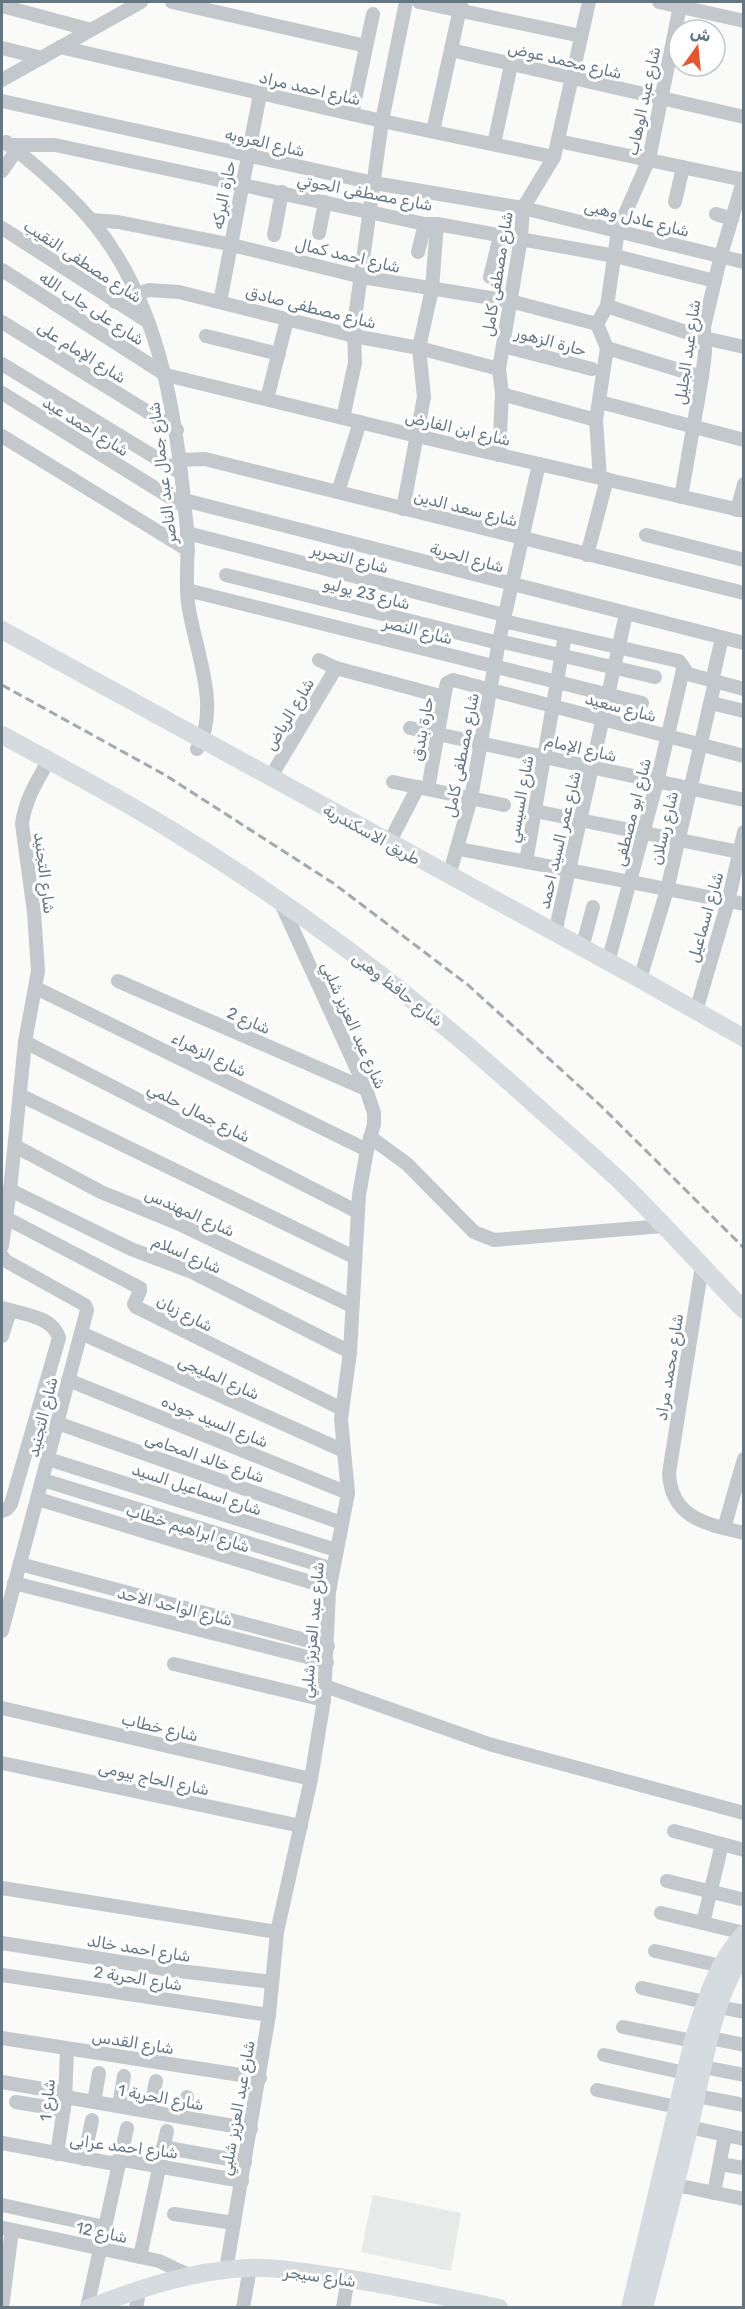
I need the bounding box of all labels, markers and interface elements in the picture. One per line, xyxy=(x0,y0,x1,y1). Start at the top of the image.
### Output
north arrow xyxy=(667,18,727,78)
text: ش xyxy=(688,22,713,46)
street label: شارع محمد عوض xyxy=(506,38,624,85)
street label: شارع عبد الوهاب xyxy=(623,45,666,158)
street label: شارع احمد مراد xyxy=(257,68,362,111)
street label: شارع العروبه xyxy=(223,124,307,163)
street label: حارة البركه xyxy=(208,159,240,231)
street label: شارع مصطفى الحوتي xyxy=(295,170,434,218)
street label: شارع عادل وهبى xyxy=(582,196,691,243)
street label: شارع مصطفى كامل xyxy=(478,210,519,338)
street label: شارع مصطفى النقيب xyxy=(19,216,146,308)
street label: شارع احمد كمال xyxy=(293,234,402,279)
street label: شارع على جاب الله xyxy=(35,267,148,351)
street label: شارع مصطفى صادق xyxy=(243,282,378,335)
street label: شارع عبد الجليل xyxy=(671,298,706,406)
street label: شارع الإمام على xyxy=(33,318,130,389)
street label: حارة الزهور xyxy=(512,323,588,361)
street label: شارع احمد عيد xyxy=(38,392,132,462)
street label: شارع جمال عبد الناصر xyxy=(144,401,183,546)
street label: شارع ابن الفارض xyxy=(403,407,512,452)
street label: شارع سعد الدين xyxy=(411,486,520,533)
street label: شارع الحرية xyxy=(427,538,506,578)
street label: شارع التحرير xyxy=(308,539,391,579)
street label: شارع 23 يوليو xyxy=(321,574,412,615)
street label: شارع النصر xyxy=(380,612,455,650)
street label: شارع الرياض xyxy=(260,675,320,755)
street label: شارع سعيد xyxy=(582,689,659,728)
street label: شارع مصطفى كامل xyxy=(440,691,485,819)
street label: حارة بندق xyxy=(407,695,438,763)
street label: شارع الإمام xyxy=(543,731,619,768)
street label: شارع السيسي xyxy=(503,754,541,845)
street label: شارع ابو مصطفى xyxy=(610,756,657,869)
street label: شارع عمر السيد احمد xyxy=(534,769,587,911)
street label: شارع رسلان xyxy=(647,789,684,867)
street label: طريق الاسكندرية xyxy=(319,800,424,870)
street label: شارع التجنيد xyxy=(28,831,59,915)
street label: شارع اسماعيل xyxy=(683,870,729,965)
street label: شارع حافظ وهبى xyxy=(347,948,447,1032)
street label: شارع عبد العزيز شلبي xyxy=(314,959,390,1093)
street label: شارع 2 xyxy=(223,1003,273,1040)
street label: شارع الزهراء xyxy=(167,1028,250,1083)
street label: شارع جمال حلمي xyxy=(143,1078,253,1149)
street label: شارع المهندس xyxy=(141,1184,238,1243)
street label: شارع اسلام xyxy=(149,1231,224,1279)
street label: شارع زيان xyxy=(152,1291,216,1337)
street label: شارع محمد مراد xyxy=(652,1312,689,1422)
street label: شارع المليجى xyxy=(174,1351,262,1406)
street label: شارع التجنيد xyxy=(23,1375,64,1460)
street label: شارع السيد جوده xyxy=(158,1391,271,1453)
street label: شارع خالد المحامى xyxy=(142,1428,267,1489)
street label: شارع اسماعيل السيد xyxy=(129,1460,264,1521)
street label: شارع ابراهيم خطاب xyxy=(123,1501,252,1558)
street label: شارع عبد العزيز شلبي xyxy=(297,1561,331,1699)
street label: شارع الواحد الاحد xyxy=(115,1583,234,1632)
street label: شارع خطاب xyxy=(119,1709,200,1747)
street label: شارع الحاج بيومى xyxy=(96,1757,211,1801)
street label: شارع احمد خالد xyxy=(85,1931,192,1968)
street label: شارع الحرية 2 xyxy=(92,1962,184,1997)
street label: شارع القدس xyxy=(90,2027,175,2060)
street label: شارع عبد العزيز شلبي xyxy=(216,2039,262,2178)
street label: شارع 1 xyxy=(36,2078,61,2122)
street label: شارع الحرية 1 xyxy=(116,2081,205,2116)
street label: شارع احمد عرابى xyxy=(68,2130,179,2165)
street label: شارع 12 xyxy=(74,2218,129,2249)
street label: شارع سيجر xyxy=(281,2262,357,2293)

